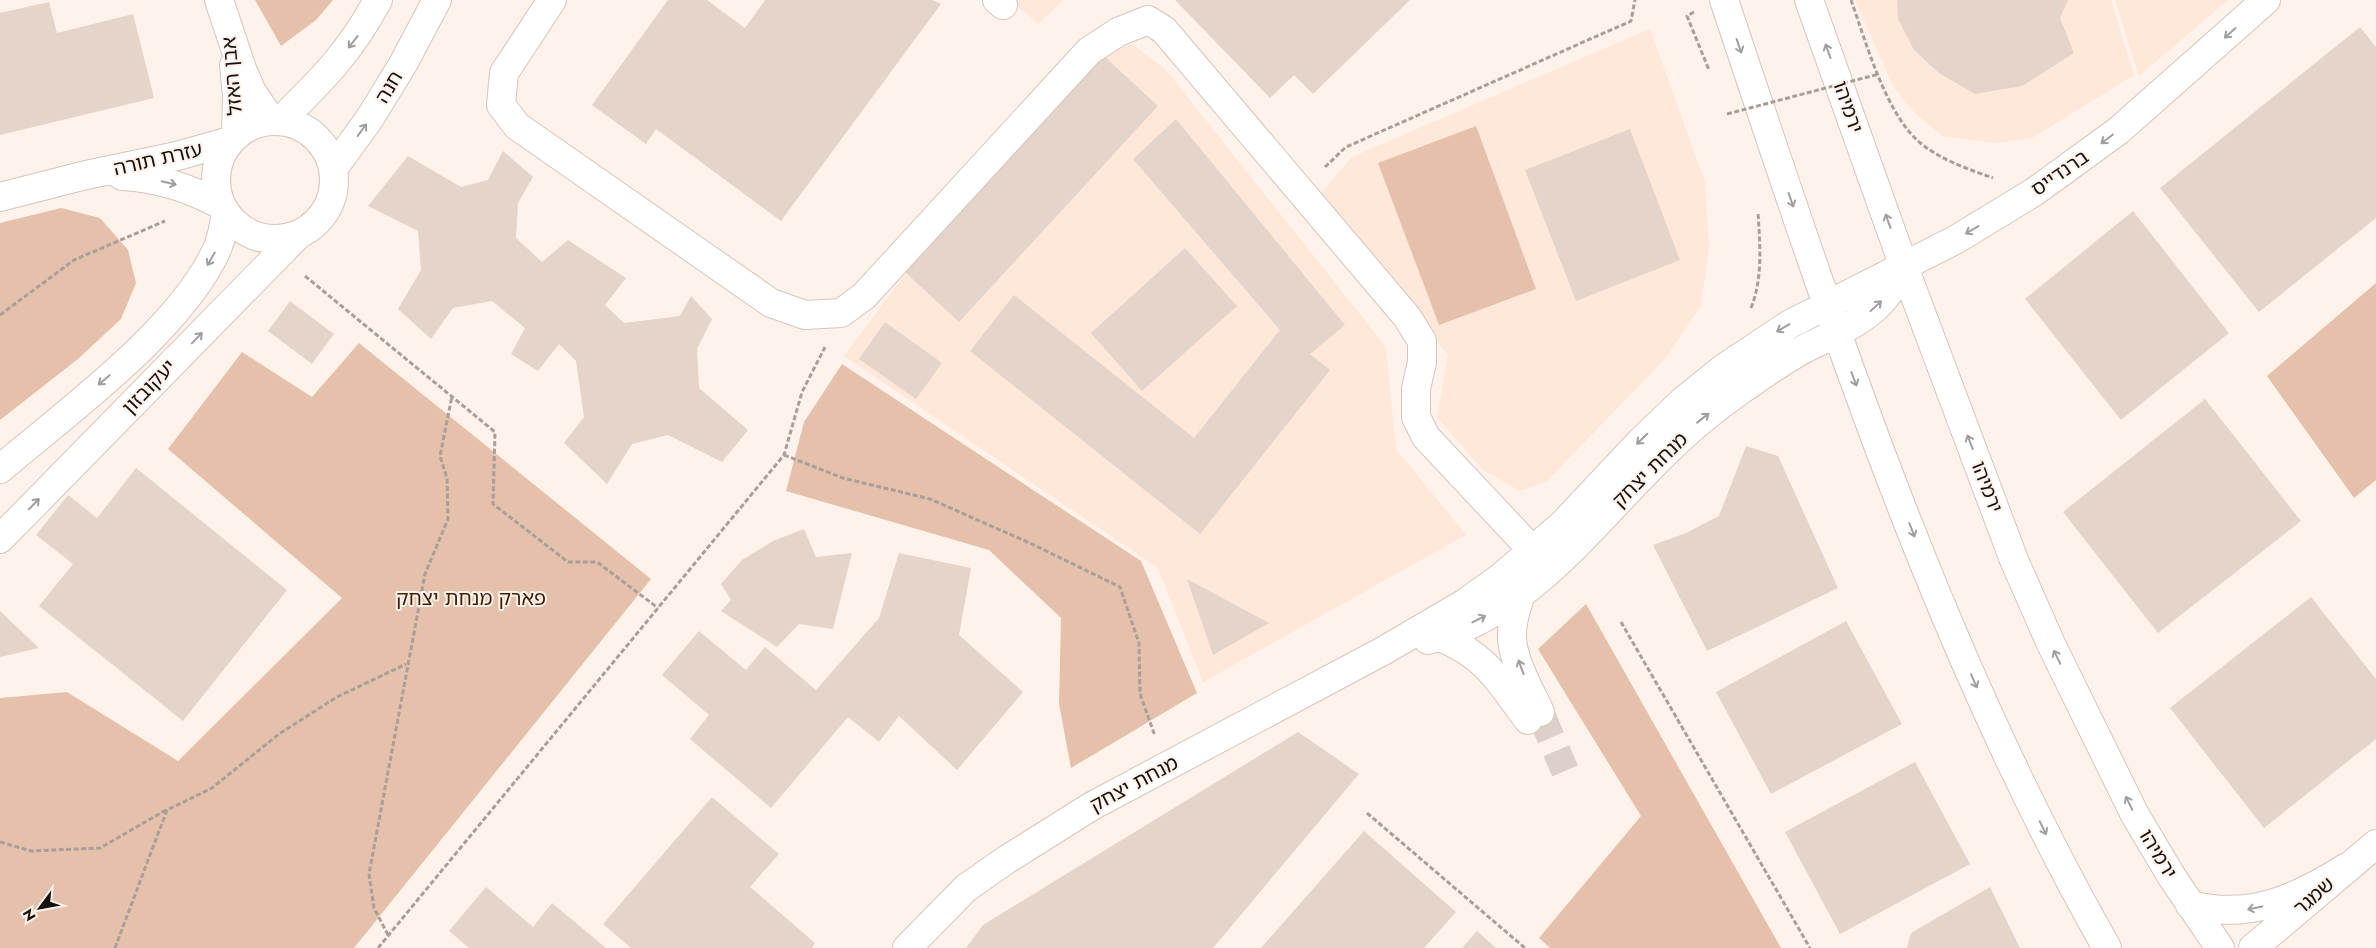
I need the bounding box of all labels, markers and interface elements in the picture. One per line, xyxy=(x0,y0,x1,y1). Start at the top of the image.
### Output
one-way arrow xyxy=(2223,27,2236,38)
street label: אבן האזל xyxy=(214,35,250,117)
one-way arrow xyxy=(348,35,359,48)
one-way arrow xyxy=(1735,38,1744,53)
one-way arrow xyxy=(1823,44,1832,59)
street label: חנה xyxy=(368,65,410,109)
street label: ירמיהו xyxy=(1826,77,1870,137)
one-way arrow xyxy=(357,123,367,137)
one-way arrow xyxy=(2101,134,2114,145)
street label: עזרת תורה xyxy=(111,135,205,183)
street label: ברנדייס xyxy=(2025,143,2095,203)
one-way arrow xyxy=(160,179,176,188)
one-way arrow xyxy=(1787,192,1796,208)
one-way arrow xyxy=(1883,214,1892,229)
one-way arrow xyxy=(1966,225,1980,235)
one-way arrow xyxy=(205,251,215,266)
one-way arrow xyxy=(1870,300,1883,312)
one-way arrow xyxy=(1777,324,1791,334)
one-way arrow xyxy=(191,332,203,345)
street label: יעקובזון xyxy=(115,353,183,421)
one-way arrow xyxy=(1850,371,1859,386)
one-way arrow xyxy=(98,375,111,386)
one-way arrow xyxy=(1696,413,1709,424)
street label: מנחת יצחק xyxy=(1606,426,1694,514)
one-way arrow xyxy=(1637,433,1649,445)
one-way arrow xyxy=(1965,434,1974,450)
street label: ירמיהו xyxy=(1964,457,2010,517)
one-way arrow xyxy=(28,498,40,511)
one-way arrow xyxy=(1908,522,1917,538)
park label: פארק מנחת יצחק xyxy=(396,584,546,613)
one-way arrow xyxy=(1471,614,1486,624)
one-way arrow xyxy=(2052,650,2062,665)
one-way arrow xyxy=(1516,660,1525,675)
one-way arrow xyxy=(1969,673,1979,688)
street label: מנחת יצחק xyxy=(1085,749,1183,819)
one-way arrow xyxy=(2124,796,2133,811)
one-way arrow xyxy=(2038,820,2048,835)
street label: ירמיהו xyxy=(2132,824,2184,884)
street label: שמגר xyxy=(2287,870,2341,922)
north arrow xyxy=(15,883,65,933)
one-way arrow xyxy=(2248,903,2264,913)
text: N xyxy=(18,905,40,925)

